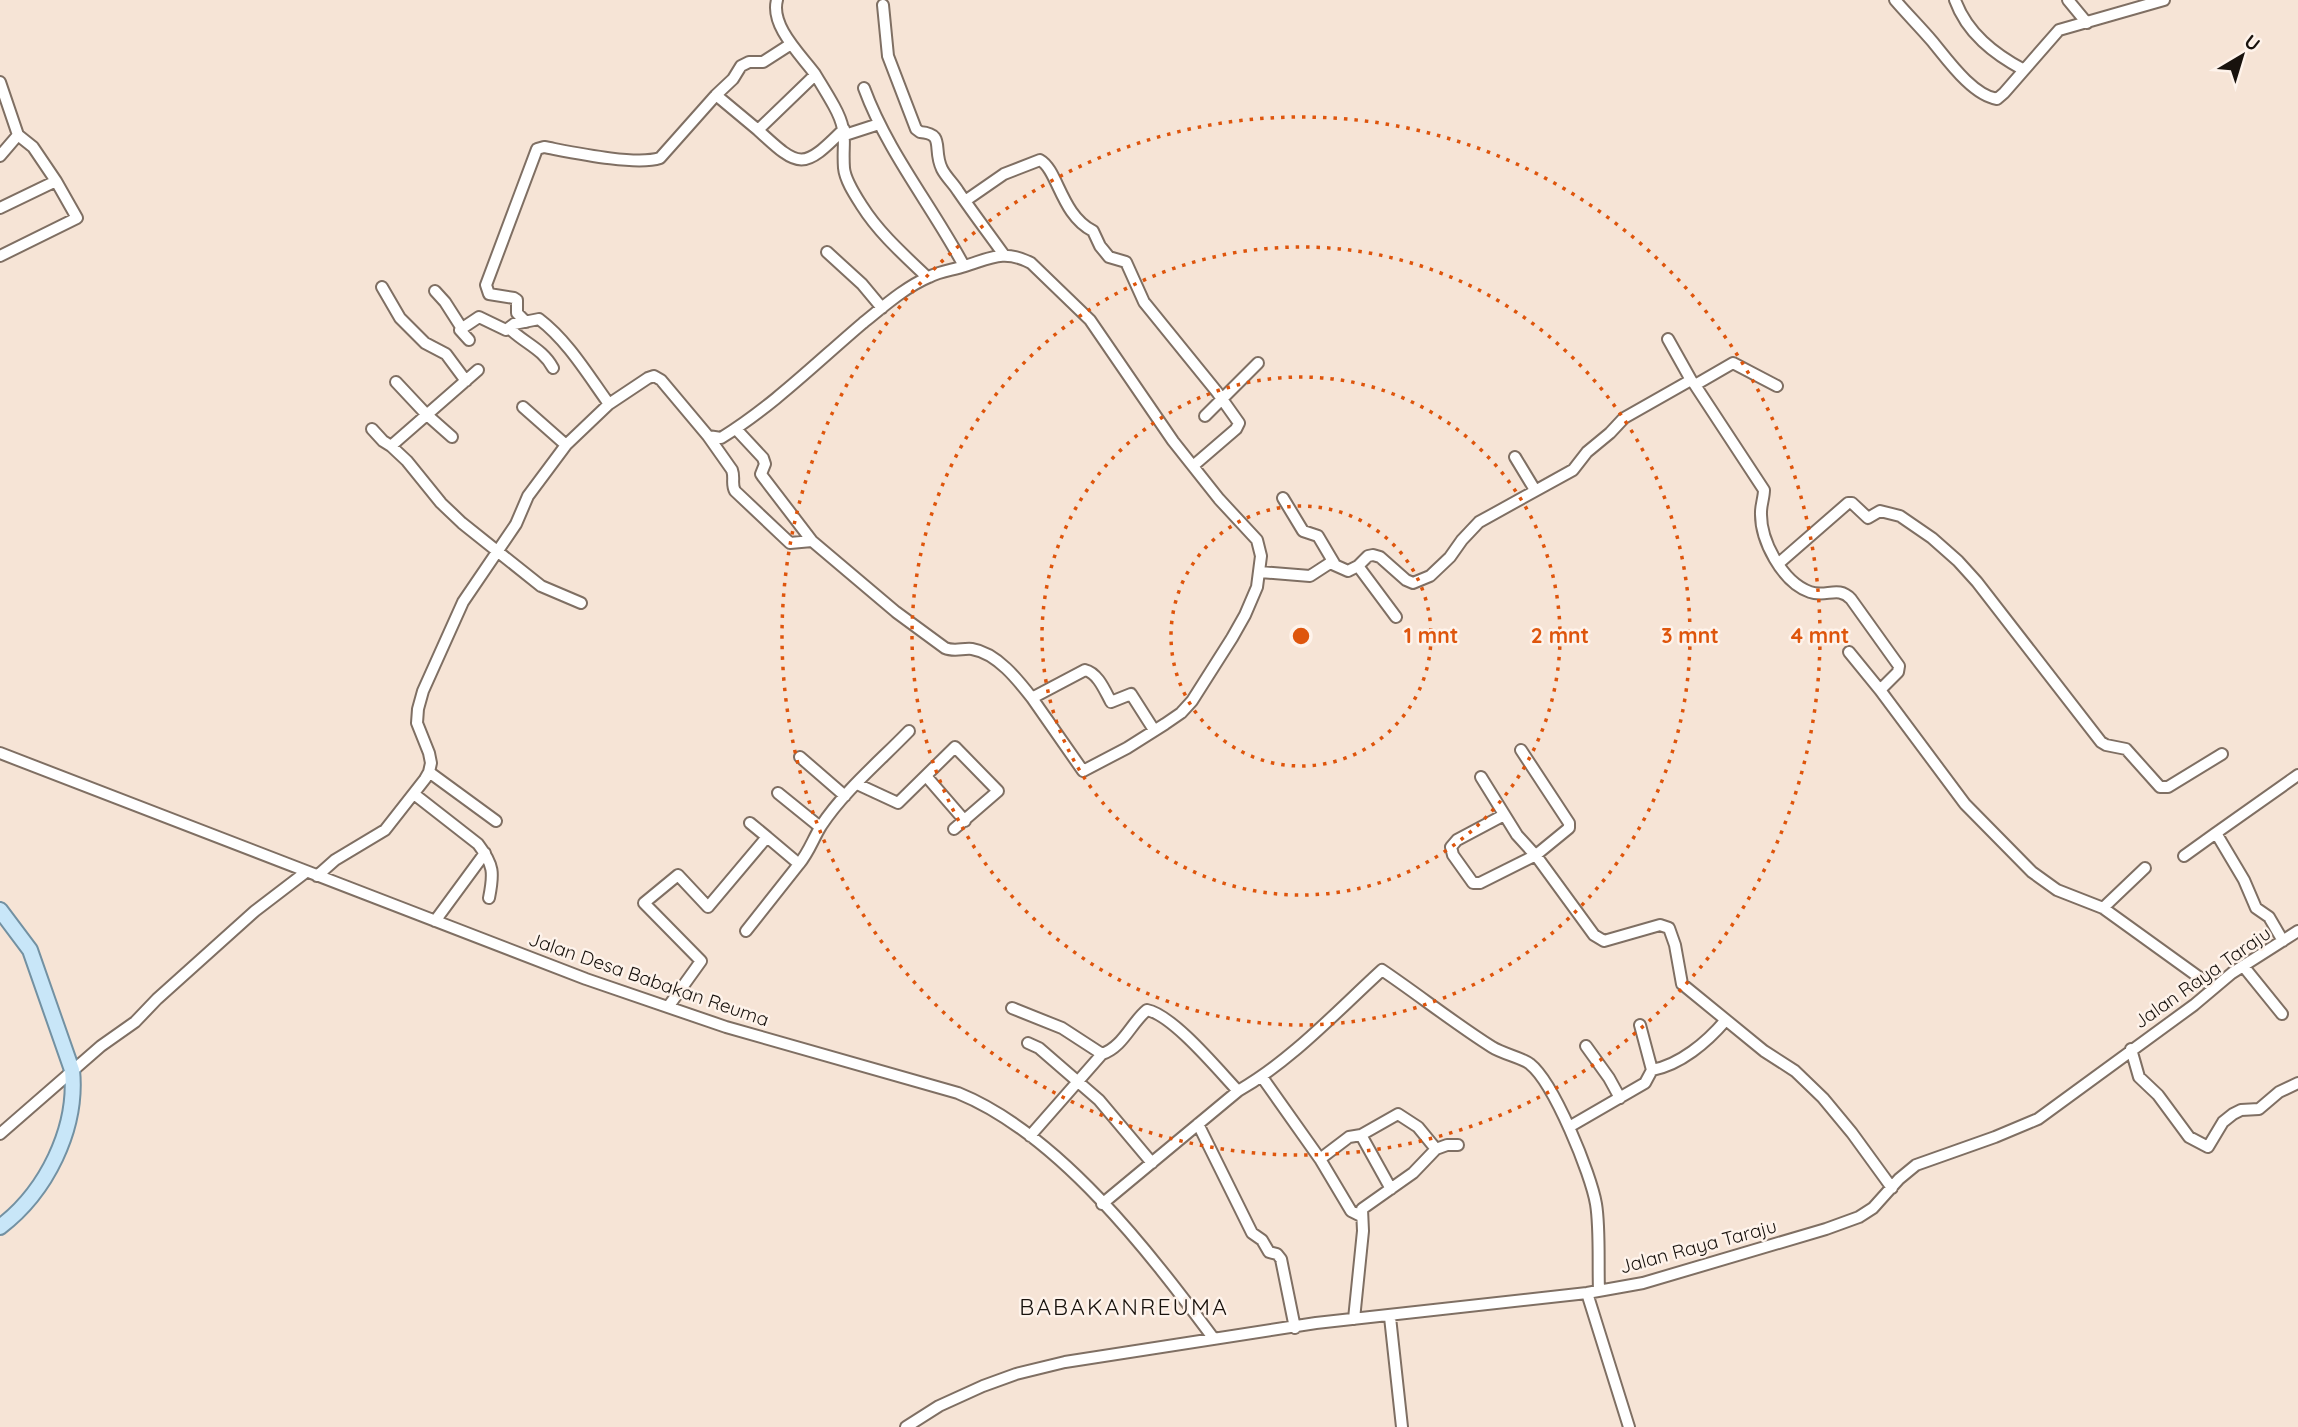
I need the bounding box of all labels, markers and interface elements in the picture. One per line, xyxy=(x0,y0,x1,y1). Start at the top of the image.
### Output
north arrow xyxy=(2207,21,2277,91)
text: U xyxy=(2240,29,2265,56)
text: 1 mnt xyxy=(1404,622,1458,648)
text: 2 mnt xyxy=(1531,622,1589,648)
text: 3 mnt xyxy=(1661,622,1719,648)
text: 4 mnt xyxy=(1791,622,1849,648)
centre of rings xyxy=(1289,624,1313,648)
street label: Jalan Raya Taraju xyxy=(2129,921,2275,1033)
street label: Jalan Desa Babakan Reuma xyxy=(526,927,772,1031)
street label: Jalan Raya Taraju xyxy=(1617,1213,1779,1279)
district label: BABAKANREUMA xyxy=(1019,1292,1229,1321)

